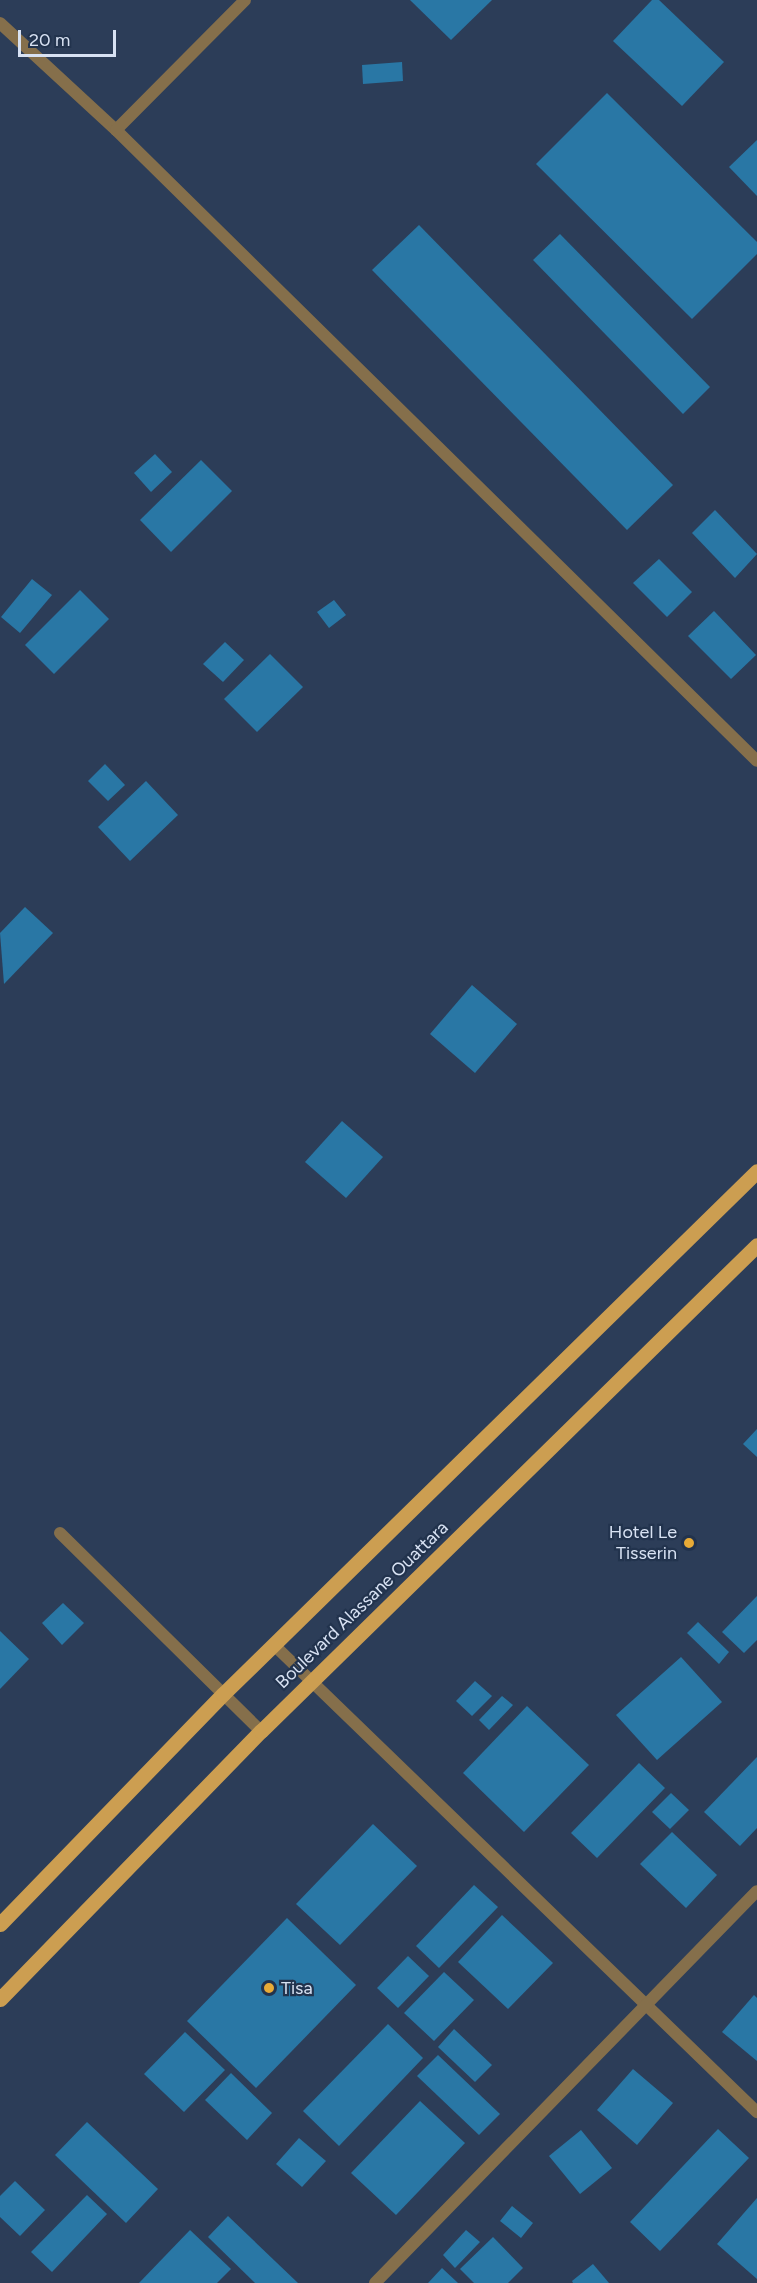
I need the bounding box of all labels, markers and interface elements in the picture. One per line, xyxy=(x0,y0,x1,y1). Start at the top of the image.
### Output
scale bar xyxy=(21,18,118,56)
text: 20 m xyxy=(29,29,70,51)
street label: Boulevard Alassane Ouattara xyxy=(271,1517,453,1693)
place label: Hotel Le Tisserin xyxy=(609,1522,677,1564)
marker: Hotel Le Tisserin xyxy=(682,1536,696,1550)
place label: Tisa xyxy=(281,1977,313,1999)
marker: Tisa xyxy=(262,1981,276,1995)

